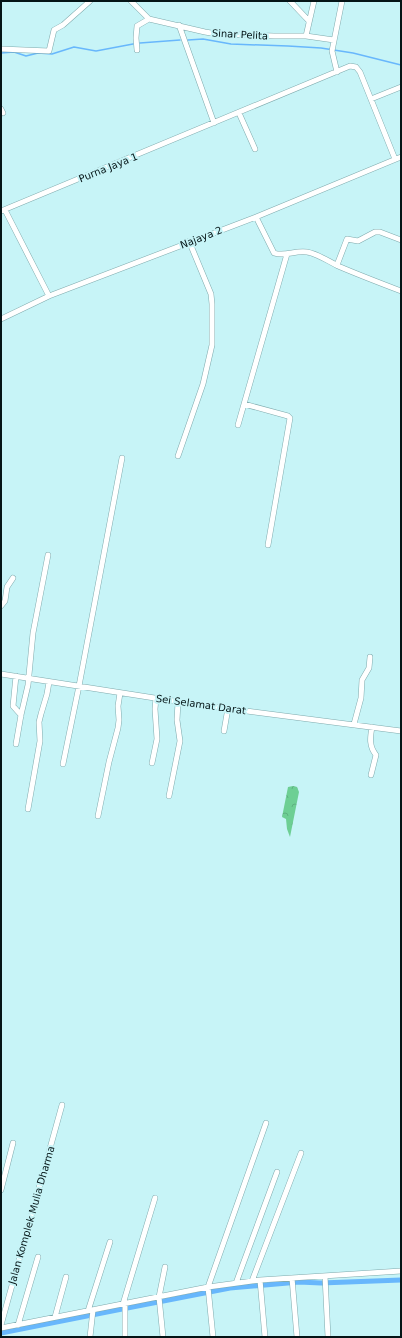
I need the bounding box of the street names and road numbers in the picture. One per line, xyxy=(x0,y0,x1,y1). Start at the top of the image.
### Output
street label: Sinar Pelita xyxy=(212,28,268,41)
street label: Purna Jaya 1 xyxy=(77,151,139,184)
street label: Najaya 2 xyxy=(179,224,224,251)
street label: Sei Selamat Darat xyxy=(155,693,247,716)
street label: Jalan Komplek Mulia Dharma xyxy=(6,1145,57,1287)

